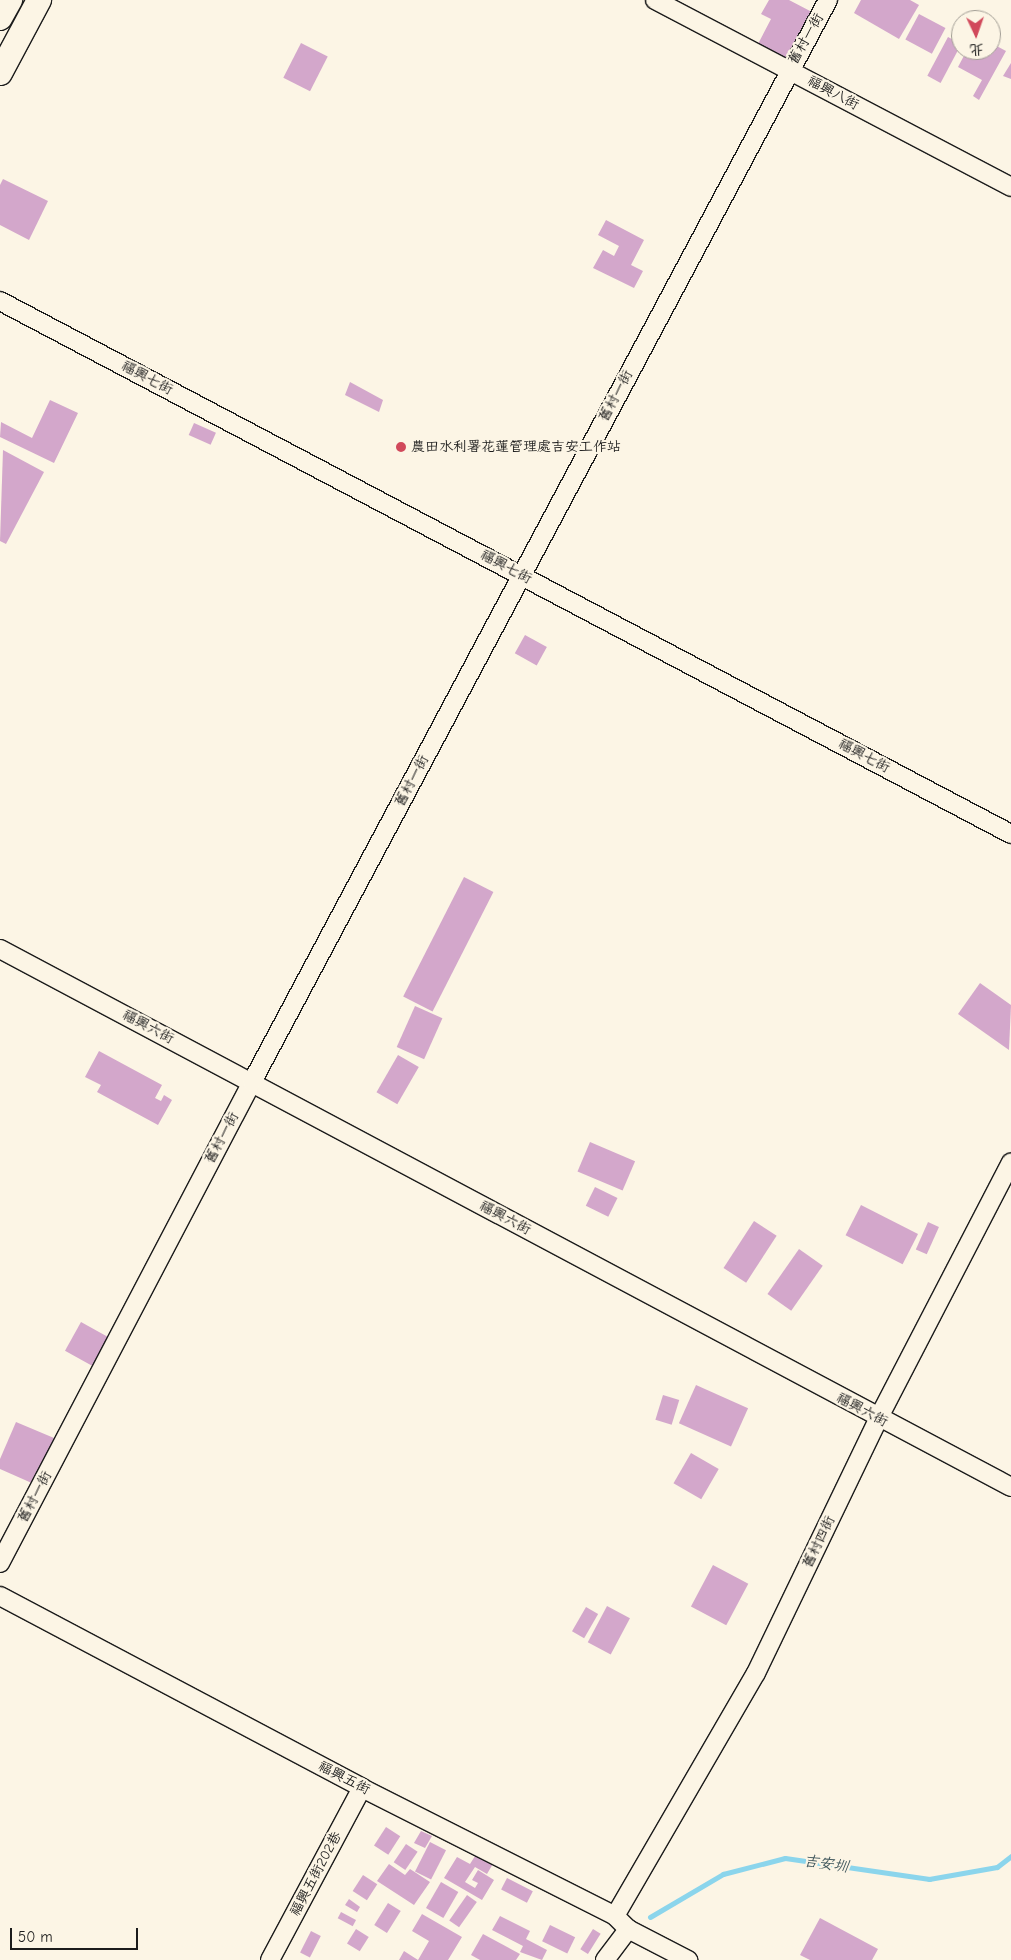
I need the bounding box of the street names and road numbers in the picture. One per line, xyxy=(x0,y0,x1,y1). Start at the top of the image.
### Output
street label: 舊村一街 xyxy=(785,11,827,67)
street label: 福興八街 xyxy=(804,72,862,114)
street label: 福興七街 xyxy=(118,357,176,399)
street label: 舊村一街 xyxy=(595,367,637,425)
street label: 福興七街 xyxy=(477,546,535,588)
street label: 福興七街 xyxy=(835,735,893,777)
street label: 舊村一街 xyxy=(391,752,433,810)
street label: 福興六街 xyxy=(119,1006,177,1048)
street label: 舊村一街 xyxy=(201,1109,243,1167)
street label: 福興六街 xyxy=(476,1197,534,1239)
street label: 福興六街 xyxy=(833,1389,891,1431)
street label: 舊村一街 xyxy=(14,1468,56,1526)
street label: 舊村四街 xyxy=(799,1513,839,1571)
street label: 福興五街 xyxy=(315,1758,373,1798)
street label: 福興五街202巷 xyxy=(287,1829,345,1919)

